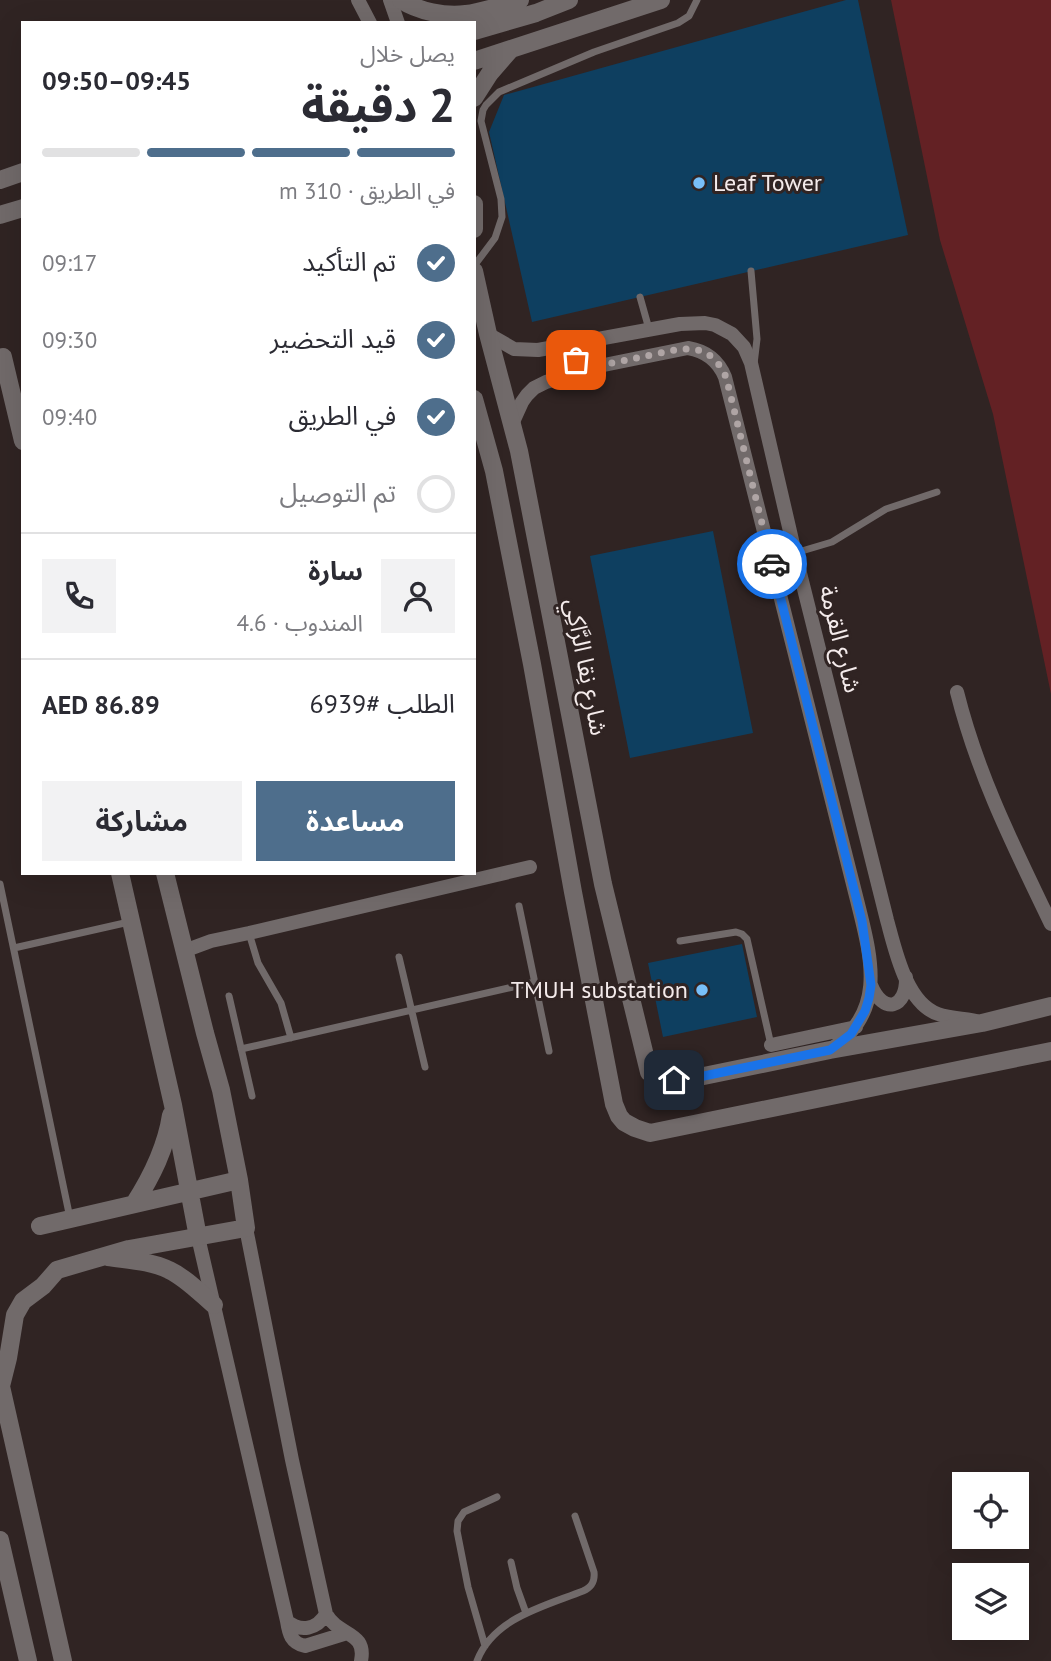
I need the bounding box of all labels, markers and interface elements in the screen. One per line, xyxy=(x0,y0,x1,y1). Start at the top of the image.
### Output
text: يصل خلال xyxy=(360,39,455,68)
text: 09:45–09:50 xyxy=(42,64,191,97)
text: 2 دقيقة xyxy=(302,75,455,135)
place label: Leaf Tower xyxy=(713,167,822,198)
marker: Leaf Tower xyxy=(691,175,707,191)
text: في الطريق · 310 m xyxy=(279,176,455,205)
icon: check xyxy=(417,244,455,282)
text: تم التأكيد xyxy=(302,245,396,278)
text: 09:17 xyxy=(42,248,97,277)
icon: check xyxy=(417,321,455,359)
text: قيد التحضير xyxy=(270,322,396,355)
text: 09:30 xyxy=(42,325,97,354)
pin xyxy=(546,330,606,390)
icon: bag xyxy=(557,341,595,379)
icon: check xyxy=(417,398,455,436)
text: في الطريق xyxy=(289,399,396,432)
text: 09:40 xyxy=(42,402,97,431)
text: تم التوصيل xyxy=(280,476,396,509)
courier xyxy=(737,529,807,599)
icon: car xyxy=(753,545,791,583)
text: سارة xyxy=(308,554,363,587)
button: phone xyxy=(42,559,116,633)
button: person xyxy=(381,559,455,633)
street label: شارع القرمة xyxy=(810,582,869,696)
street label: شارع نِقا الرَّاكِي xyxy=(555,596,615,739)
text: المندوب · 4.6 xyxy=(237,608,363,637)
text: الطلب #6939 xyxy=(310,687,455,720)
text: AED 86.89 xyxy=(42,688,160,721)
button: مشاركة xyxy=(42,781,242,861)
button: مساعدة xyxy=(256,781,455,861)
place label: TMUH substation xyxy=(511,974,688,1005)
marker: TMUH substation xyxy=(694,982,710,998)
pin xyxy=(644,1050,704,1110)
icon: home xyxy=(655,1061,693,1099)
map controls xyxy=(952,1472,1029,1640)
button: locate xyxy=(952,1472,1029,1549)
button: layers xyxy=(952,1563,1029,1640)

